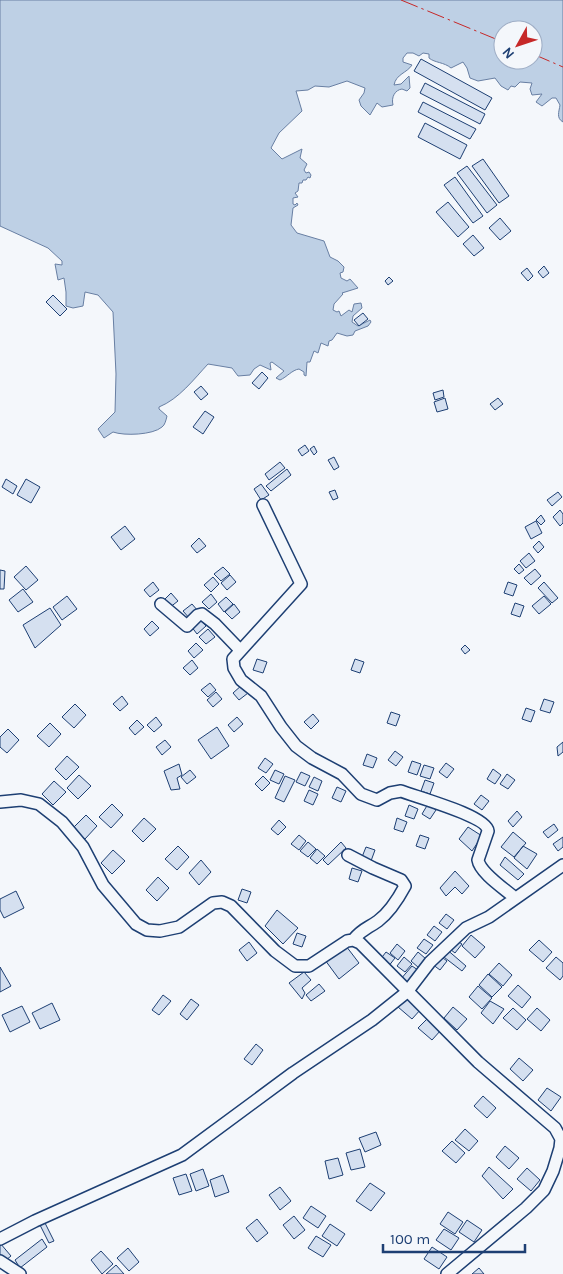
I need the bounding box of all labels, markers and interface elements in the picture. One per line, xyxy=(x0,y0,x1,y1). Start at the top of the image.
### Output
north arrow xyxy=(493,20,543,70)
text: N xyxy=(499,44,518,62)
scale bar xyxy=(383,1222,526,1254)
text: 100 m xyxy=(390,1230,430,1248)

